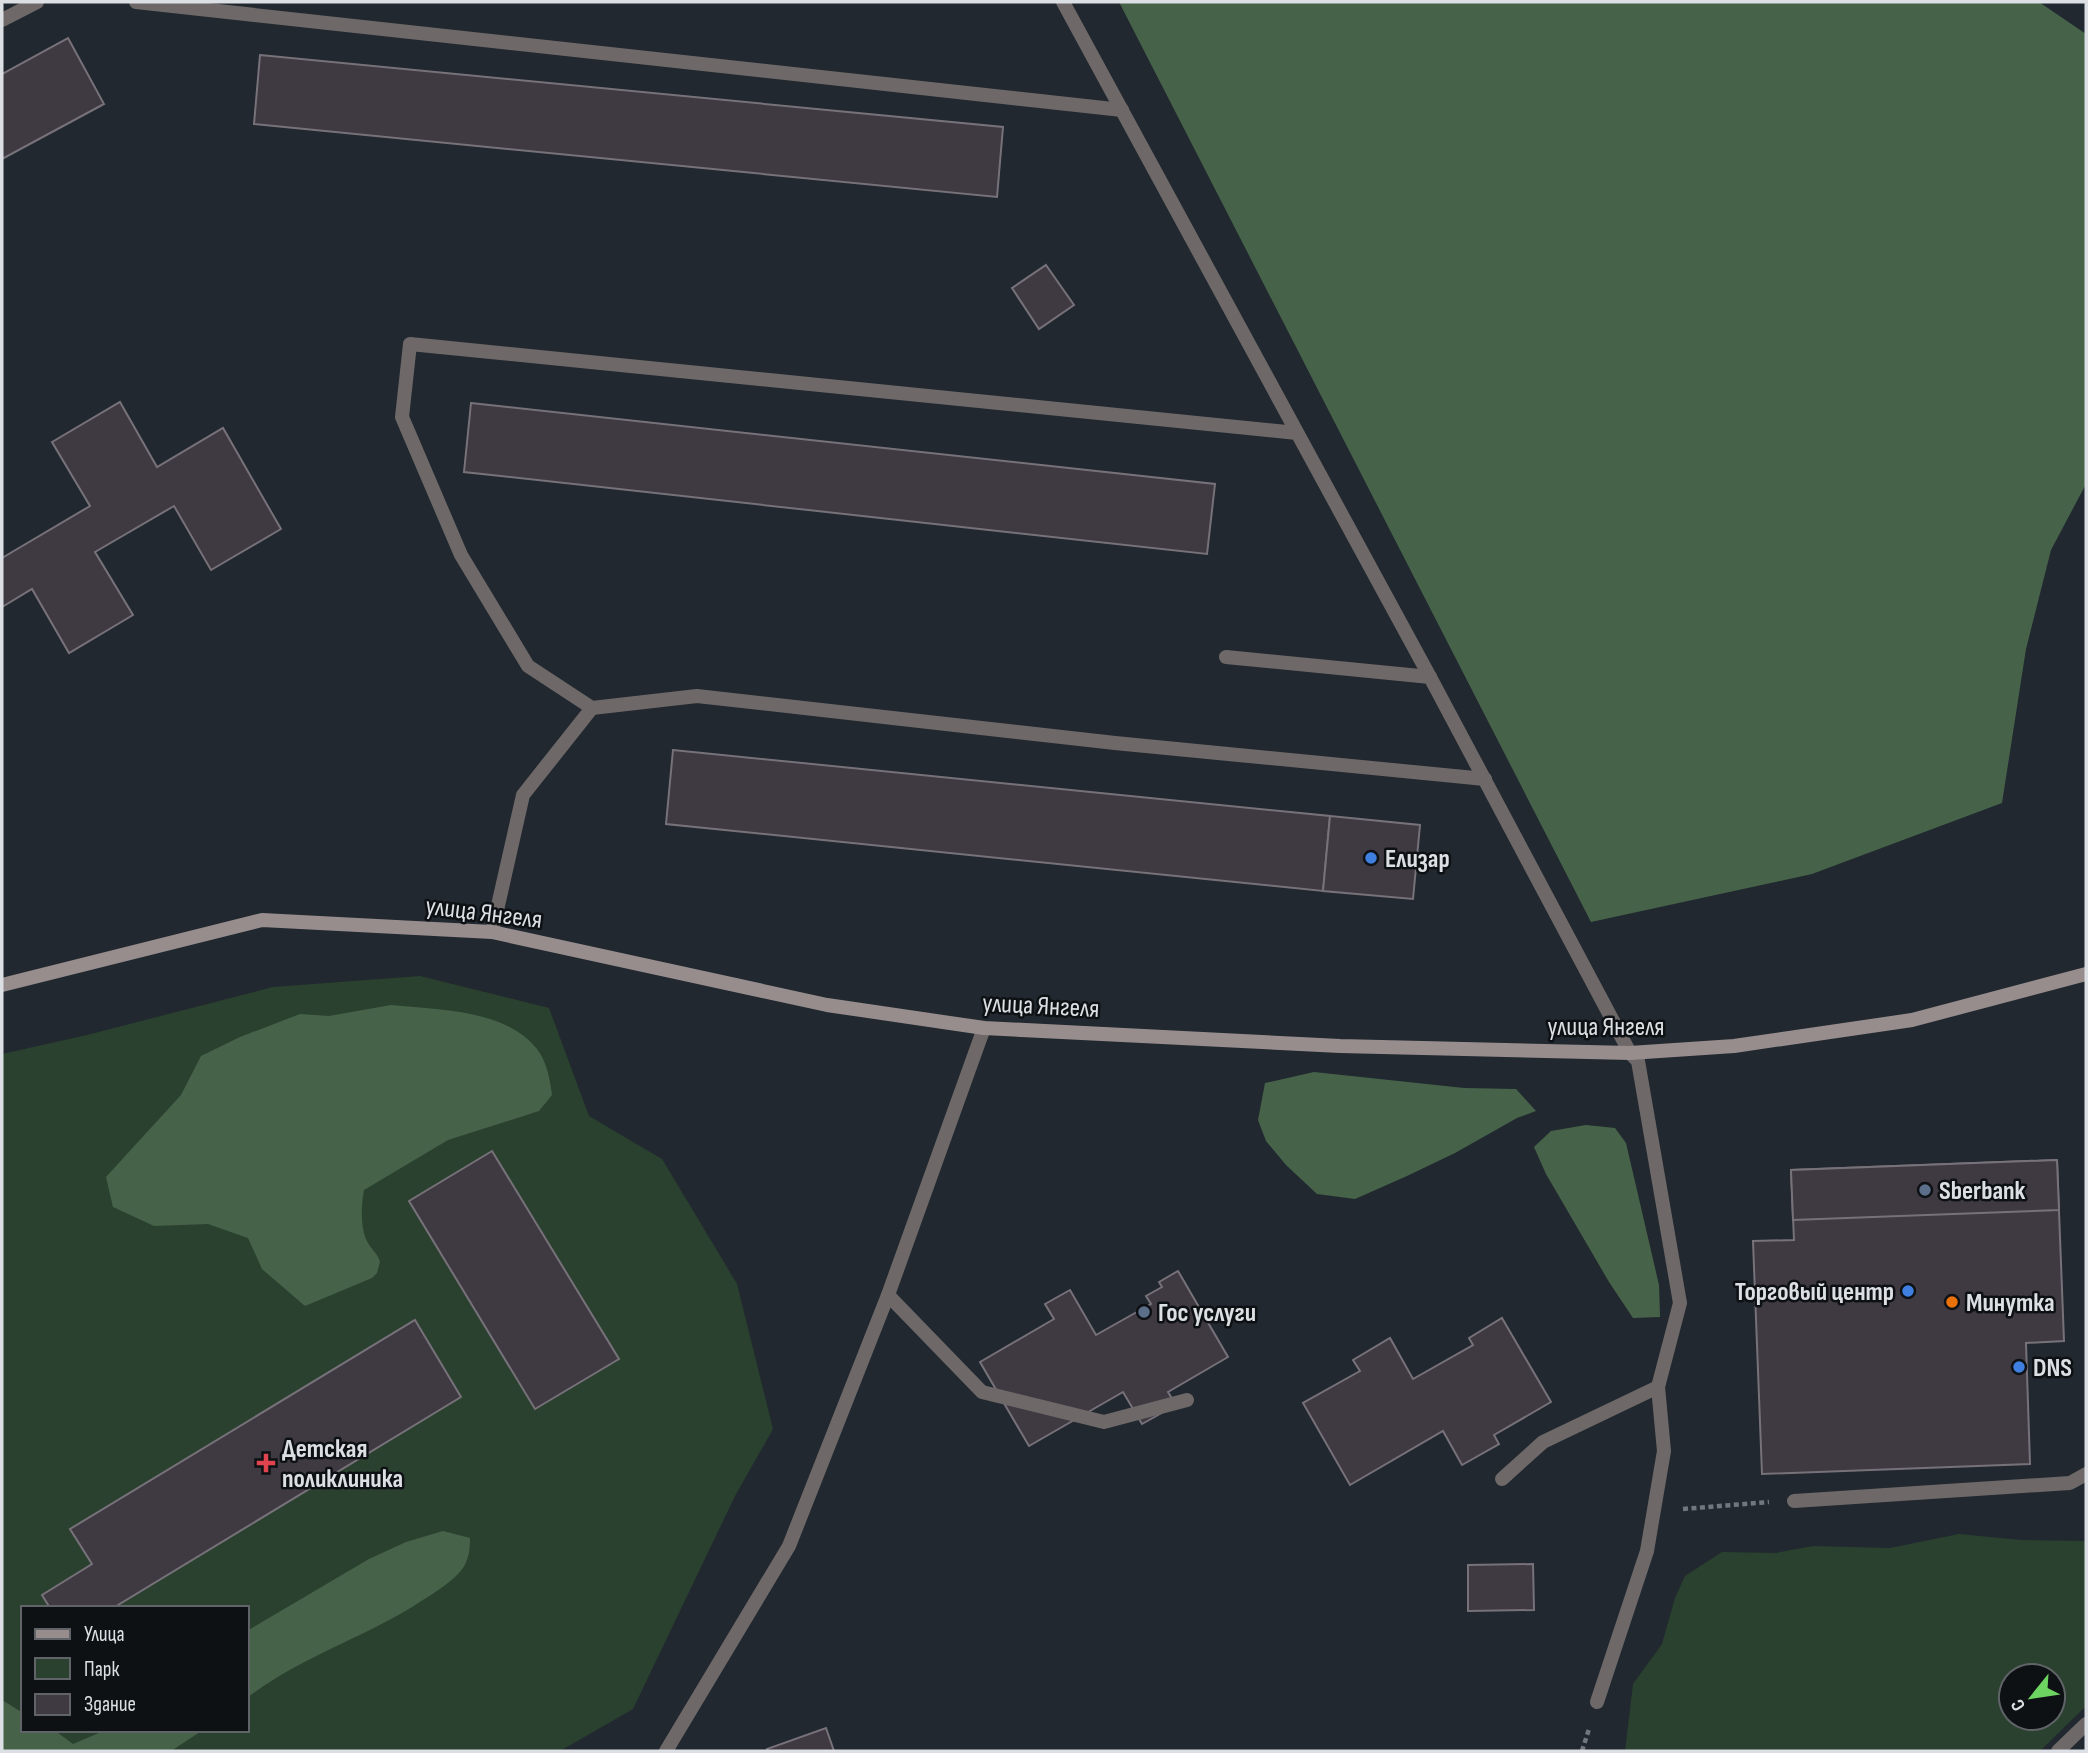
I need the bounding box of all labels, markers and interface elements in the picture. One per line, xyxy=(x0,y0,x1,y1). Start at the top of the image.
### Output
place label: Елизар xyxy=(1385,844,1450,875)
marker: Елизар xyxy=(1363,850,1379,866)
street label: улица Янгеля xyxy=(424,891,544,936)
street label: улица Янгеля xyxy=(982,988,1100,1025)
street label: улица Янгеля xyxy=(1547,1012,1665,1043)
place label: Sberbank xyxy=(1939,1176,2026,1207)
marker: Sberbank xyxy=(1917,1182,1933,1198)
place label: Торговый центр xyxy=(1735,1277,1894,1308)
marker: Торговый центр xyxy=(1900,1283,1916,1299)
place label: Минутка xyxy=(1966,1288,2055,1319)
marker: Минутка xyxy=(1944,1294,1960,1310)
place label: Гос услуги xyxy=(1158,1298,1256,1329)
marker: Гос услуги xyxy=(1136,1304,1152,1320)
place label: DNS xyxy=(2033,1353,2072,1384)
marker: DNS xyxy=(2011,1359,2027,1375)
place label: Детская поликлиника xyxy=(282,1434,403,1495)
marker: Детская поликлиника xyxy=(256,1453,276,1473)
legend xyxy=(21,1606,248,1732)
text: Улица xyxy=(84,1622,125,1647)
text: Парк xyxy=(84,1657,119,1682)
north arrow xyxy=(1997,1662,2067,1732)
text: Здание xyxy=(84,1692,136,1717)
text: С xyxy=(2006,1695,2031,1715)

